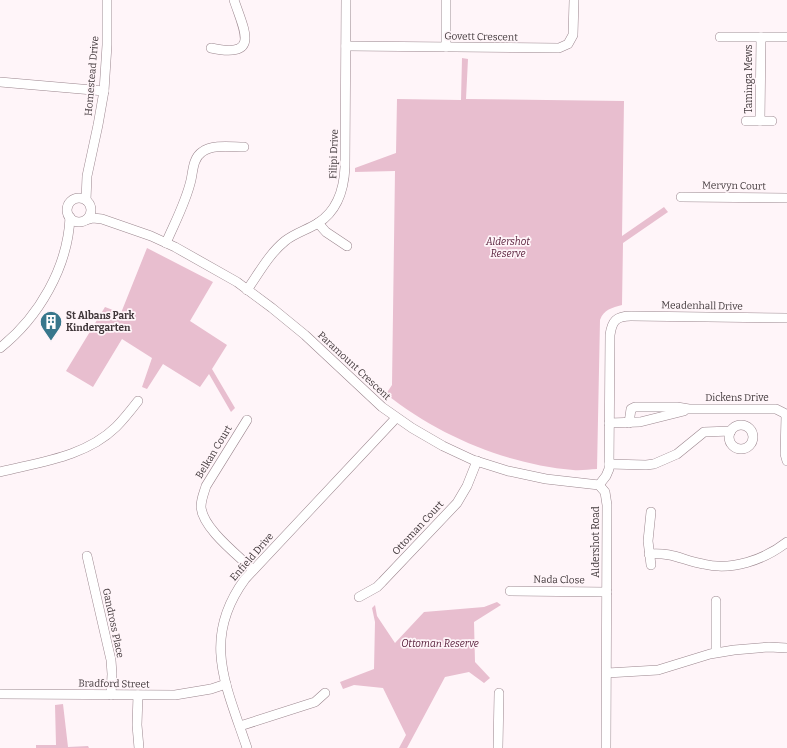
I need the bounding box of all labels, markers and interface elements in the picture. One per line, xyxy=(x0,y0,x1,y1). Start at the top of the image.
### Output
street label: Govett Crescent xyxy=(444,30,518,44)
street label: Homestead Drive xyxy=(83,35,101,117)
street label: Taminga Mews xyxy=(743,44,755,114)
street label: Filipi Drive xyxy=(327,129,341,179)
street label: Mervyn Court xyxy=(702,179,766,193)
park label: Aldershot Reserve xyxy=(485,236,530,260)
street label: Meadenhall Drive xyxy=(661,299,743,313)
building icon: St Albans Park Kindergarten xyxy=(38,309,64,342)
place label: St Albans Park Kindergarten xyxy=(66,310,135,334)
street label: Paramount Crescent xyxy=(315,329,393,403)
street label: Dickens Drive xyxy=(705,392,769,404)
street label: Belkan Court xyxy=(193,423,235,481)
street label: Ottoman Court xyxy=(390,498,446,558)
street label: Aldershot Road xyxy=(590,506,602,578)
street label: Enfield Drive xyxy=(228,530,276,584)
street label: Nada Close xyxy=(533,574,585,586)
street label: Gandross Place xyxy=(100,587,126,659)
park label: Ottoman Reserve xyxy=(401,638,479,650)
street label: Bradford Street xyxy=(78,677,150,691)

